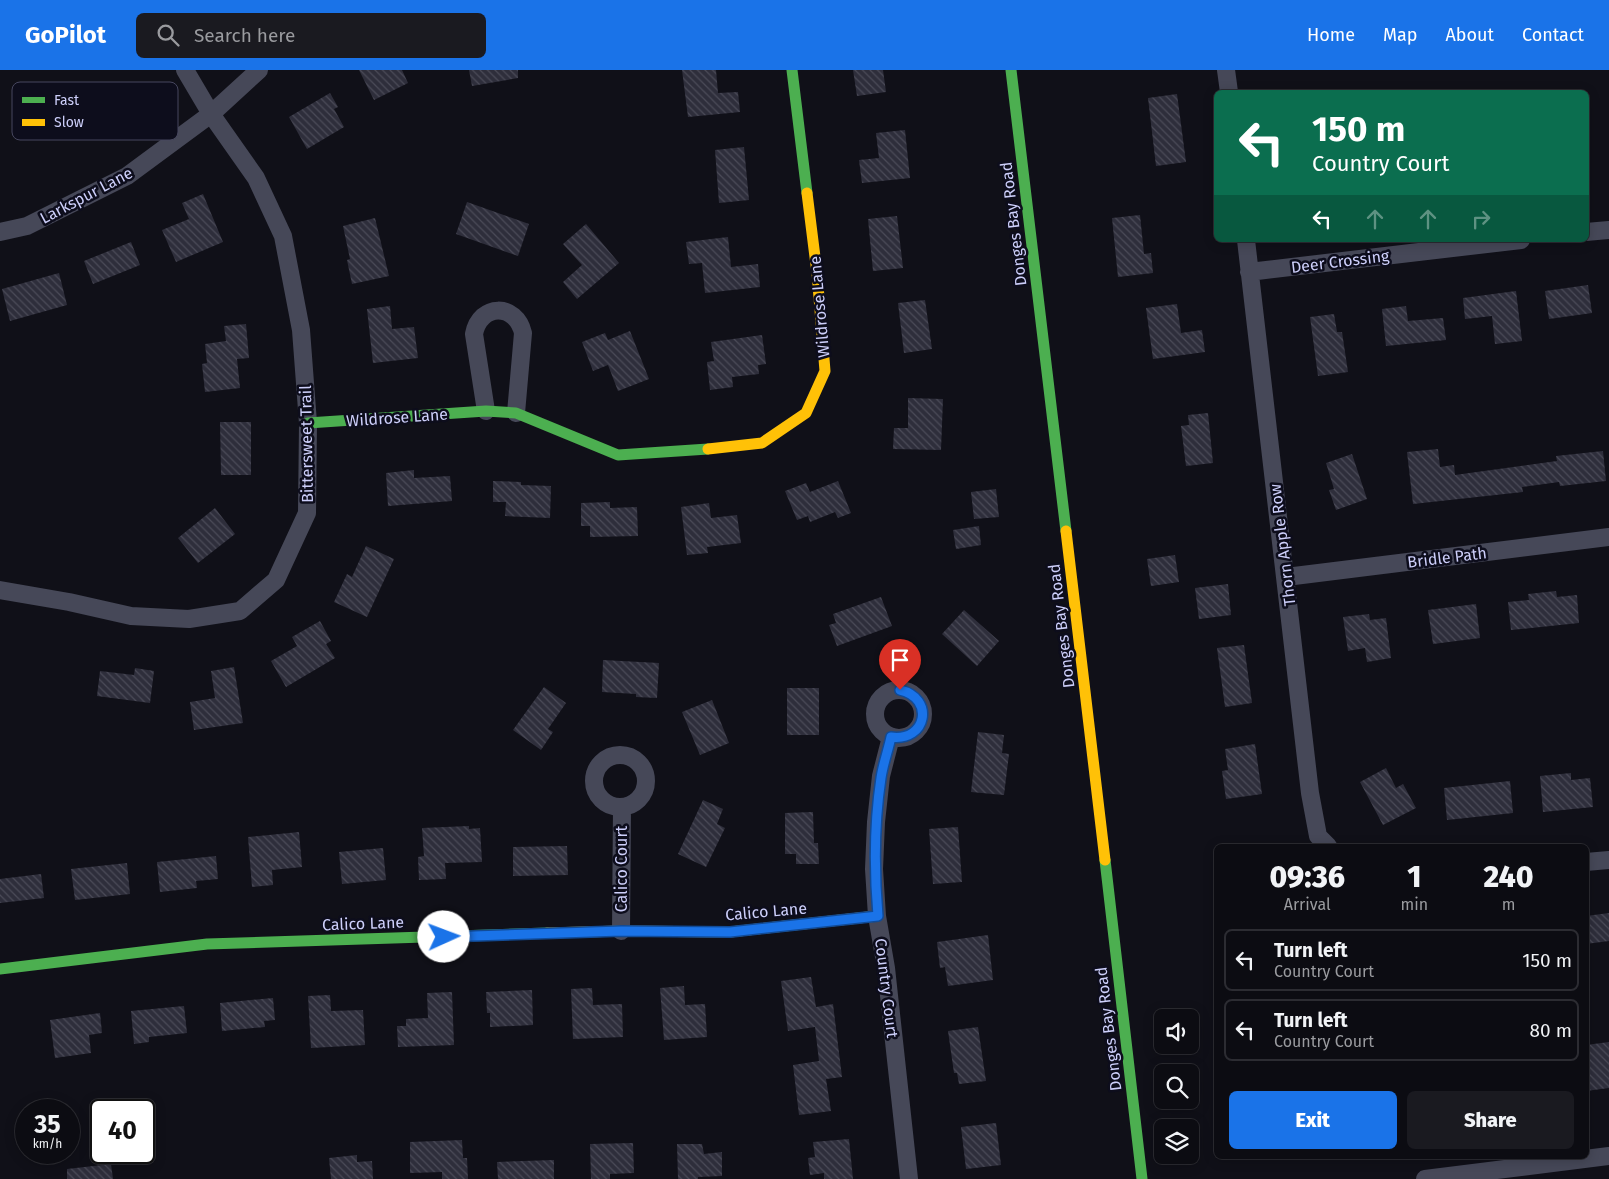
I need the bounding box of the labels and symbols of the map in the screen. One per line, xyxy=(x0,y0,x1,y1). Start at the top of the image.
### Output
legend xyxy=(12,82,178,140)
text: Fast xyxy=(54,92,80,109)
text: Slow xyxy=(54,114,84,131)
street label: Donges Bay Road xyxy=(996,161,1031,287)
street label: Larkspur Lane xyxy=(37,163,136,228)
street label: Deer Crossing xyxy=(1290,246,1391,277)
street label: Wildrose Lane xyxy=(806,255,833,359)
street label: Bittersweet Trail xyxy=(296,385,317,503)
street label: Wildrose Lane xyxy=(346,404,449,431)
street label: Thorn Apple Row xyxy=(1266,482,1299,607)
street label: Bridle Path xyxy=(1406,543,1488,572)
street label: Donges Bay Road xyxy=(1044,563,1079,689)
pin xyxy=(879,639,921,690)
street label: Calico Court xyxy=(612,825,631,912)
street label: Calico Lane xyxy=(724,898,808,925)
position arrow xyxy=(417,910,469,962)
street label: Calico Lane xyxy=(322,913,404,934)
street label: Country Court xyxy=(871,937,902,1039)
street label: Donges Bay Road xyxy=(1091,966,1126,1092)
speed limit sign: 40 xyxy=(90,1099,155,1164)

